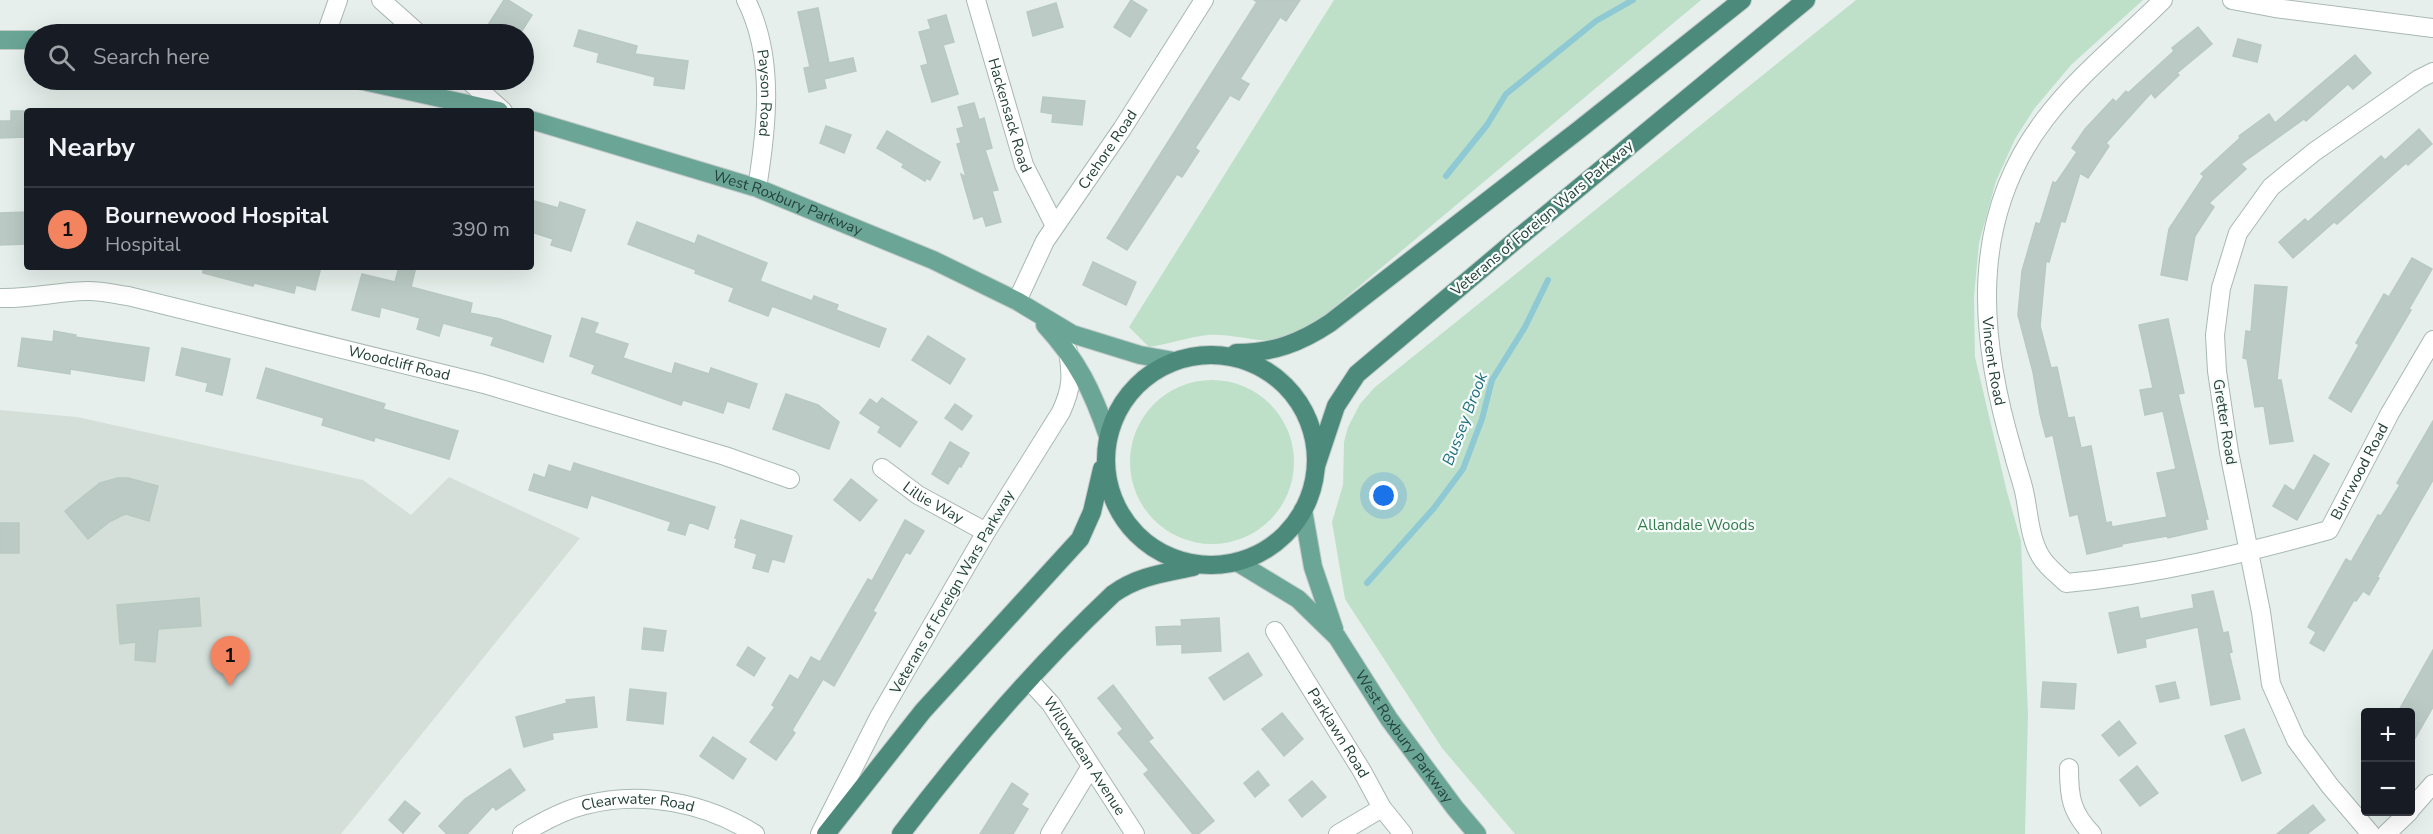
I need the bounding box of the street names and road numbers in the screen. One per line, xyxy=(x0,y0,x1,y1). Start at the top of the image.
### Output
street label: Payson Road xyxy=(752,48,776,138)
street label: Hackensack Road xyxy=(983,56,1036,176)
street label: Crehore Road xyxy=(1073,106,1142,193)
street label: Veterans of Foreign Wars Parkway xyxy=(1446,135,1638,301)
street label: West Roxbury Parkway xyxy=(711,165,866,240)
street label: Vincent Road xyxy=(1977,315,2010,407)
street label: Woodcliff Road xyxy=(346,341,452,385)
street label: Gretter Road xyxy=(2208,378,2242,466)
street label: Burrwood Road xyxy=(2326,420,2393,523)
street label: Lillie Way xyxy=(899,477,967,528)
street label: Veterans of Foreign Wars Parkway xyxy=(885,486,1019,699)
street label: West Roxbury Parkway xyxy=(1351,666,1458,807)
street label: Parklawn Road xyxy=(1303,684,1374,781)
street label: Willowdean Avenue xyxy=(1039,693,1130,819)
street label: Clearwater Road xyxy=(579,789,697,817)

